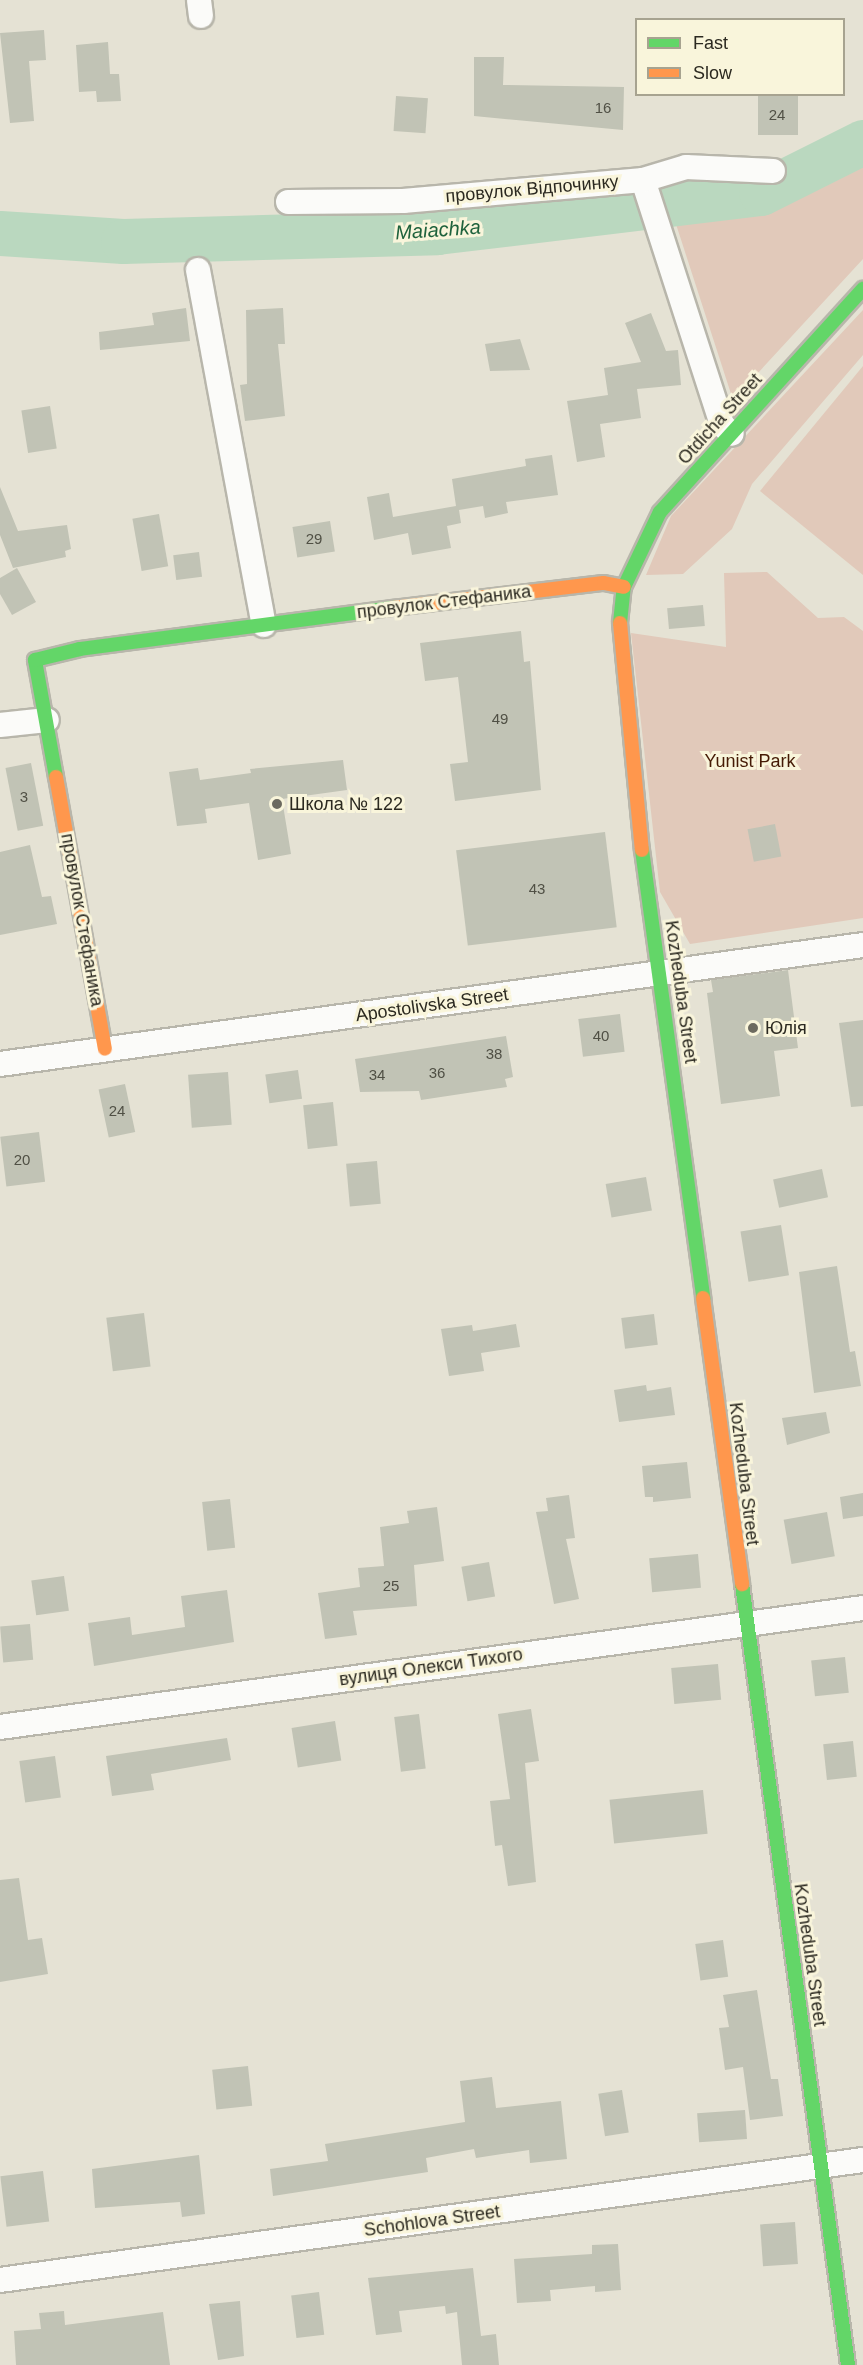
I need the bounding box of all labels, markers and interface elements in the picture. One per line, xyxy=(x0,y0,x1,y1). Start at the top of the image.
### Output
legend xyxy=(635,18,845,96)
text: Fast xyxy=(693,33,728,53)
text: Slow xyxy=(693,63,732,83)
house number: 16 xyxy=(595,99,611,117)
house number: 24 xyxy=(769,106,785,124)
street label: провулок Відпочинку xyxy=(445,171,619,207)
water label: Maiachka xyxy=(394,215,482,245)
street label: Otdicha Street xyxy=(673,369,767,469)
house number: 29 xyxy=(306,530,322,548)
street label: провулок Стефаника xyxy=(356,581,532,623)
house number: 49 xyxy=(492,710,508,728)
park label: Yunist Park xyxy=(704,750,796,772)
house number: 3 xyxy=(20,788,28,806)
place label: Школа № 122 xyxy=(289,793,403,815)
marker: Школа № 122 xyxy=(270,797,284,811)
street label: провулок Стефаника xyxy=(56,832,108,1008)
house number: 43 xyxy=(529,880,545,898)
street label: Kozheduba Street xyxy=(660,919,702,1065)
street label: Apostolivska Street xyxy=(354,984,510,1026)
place label: Юлія xyxy=(765,1017,807,1039)
marker: Юлія xyxy=(746,1021,760,1035)
house number: 40 xyxy=(593,1027,609,1045)
house number: 38 xyxy=(486,1045,502,1063)
house number: 36 xyxy=(429,1064,445,1082)
house number: 34 xyxy=(369,1066,385,1084)
house number: 24 xyxy=(109,1102,125,1120)
house number: 20 xyxy=(14,1151,30,1169)
street label: Kozheduba Street xyxy=(724,1401,764,1547)
house number: 25 xyxy=(383,1577,399,1595)
street label: вулиця Олекси Тихого xyxy=(338,1643,524,1691)
street label: Kozheduba Street xyxy=(789,1882,831,2028)
street label: Schohlova Street xyxy=(363,2201,501,2241)

